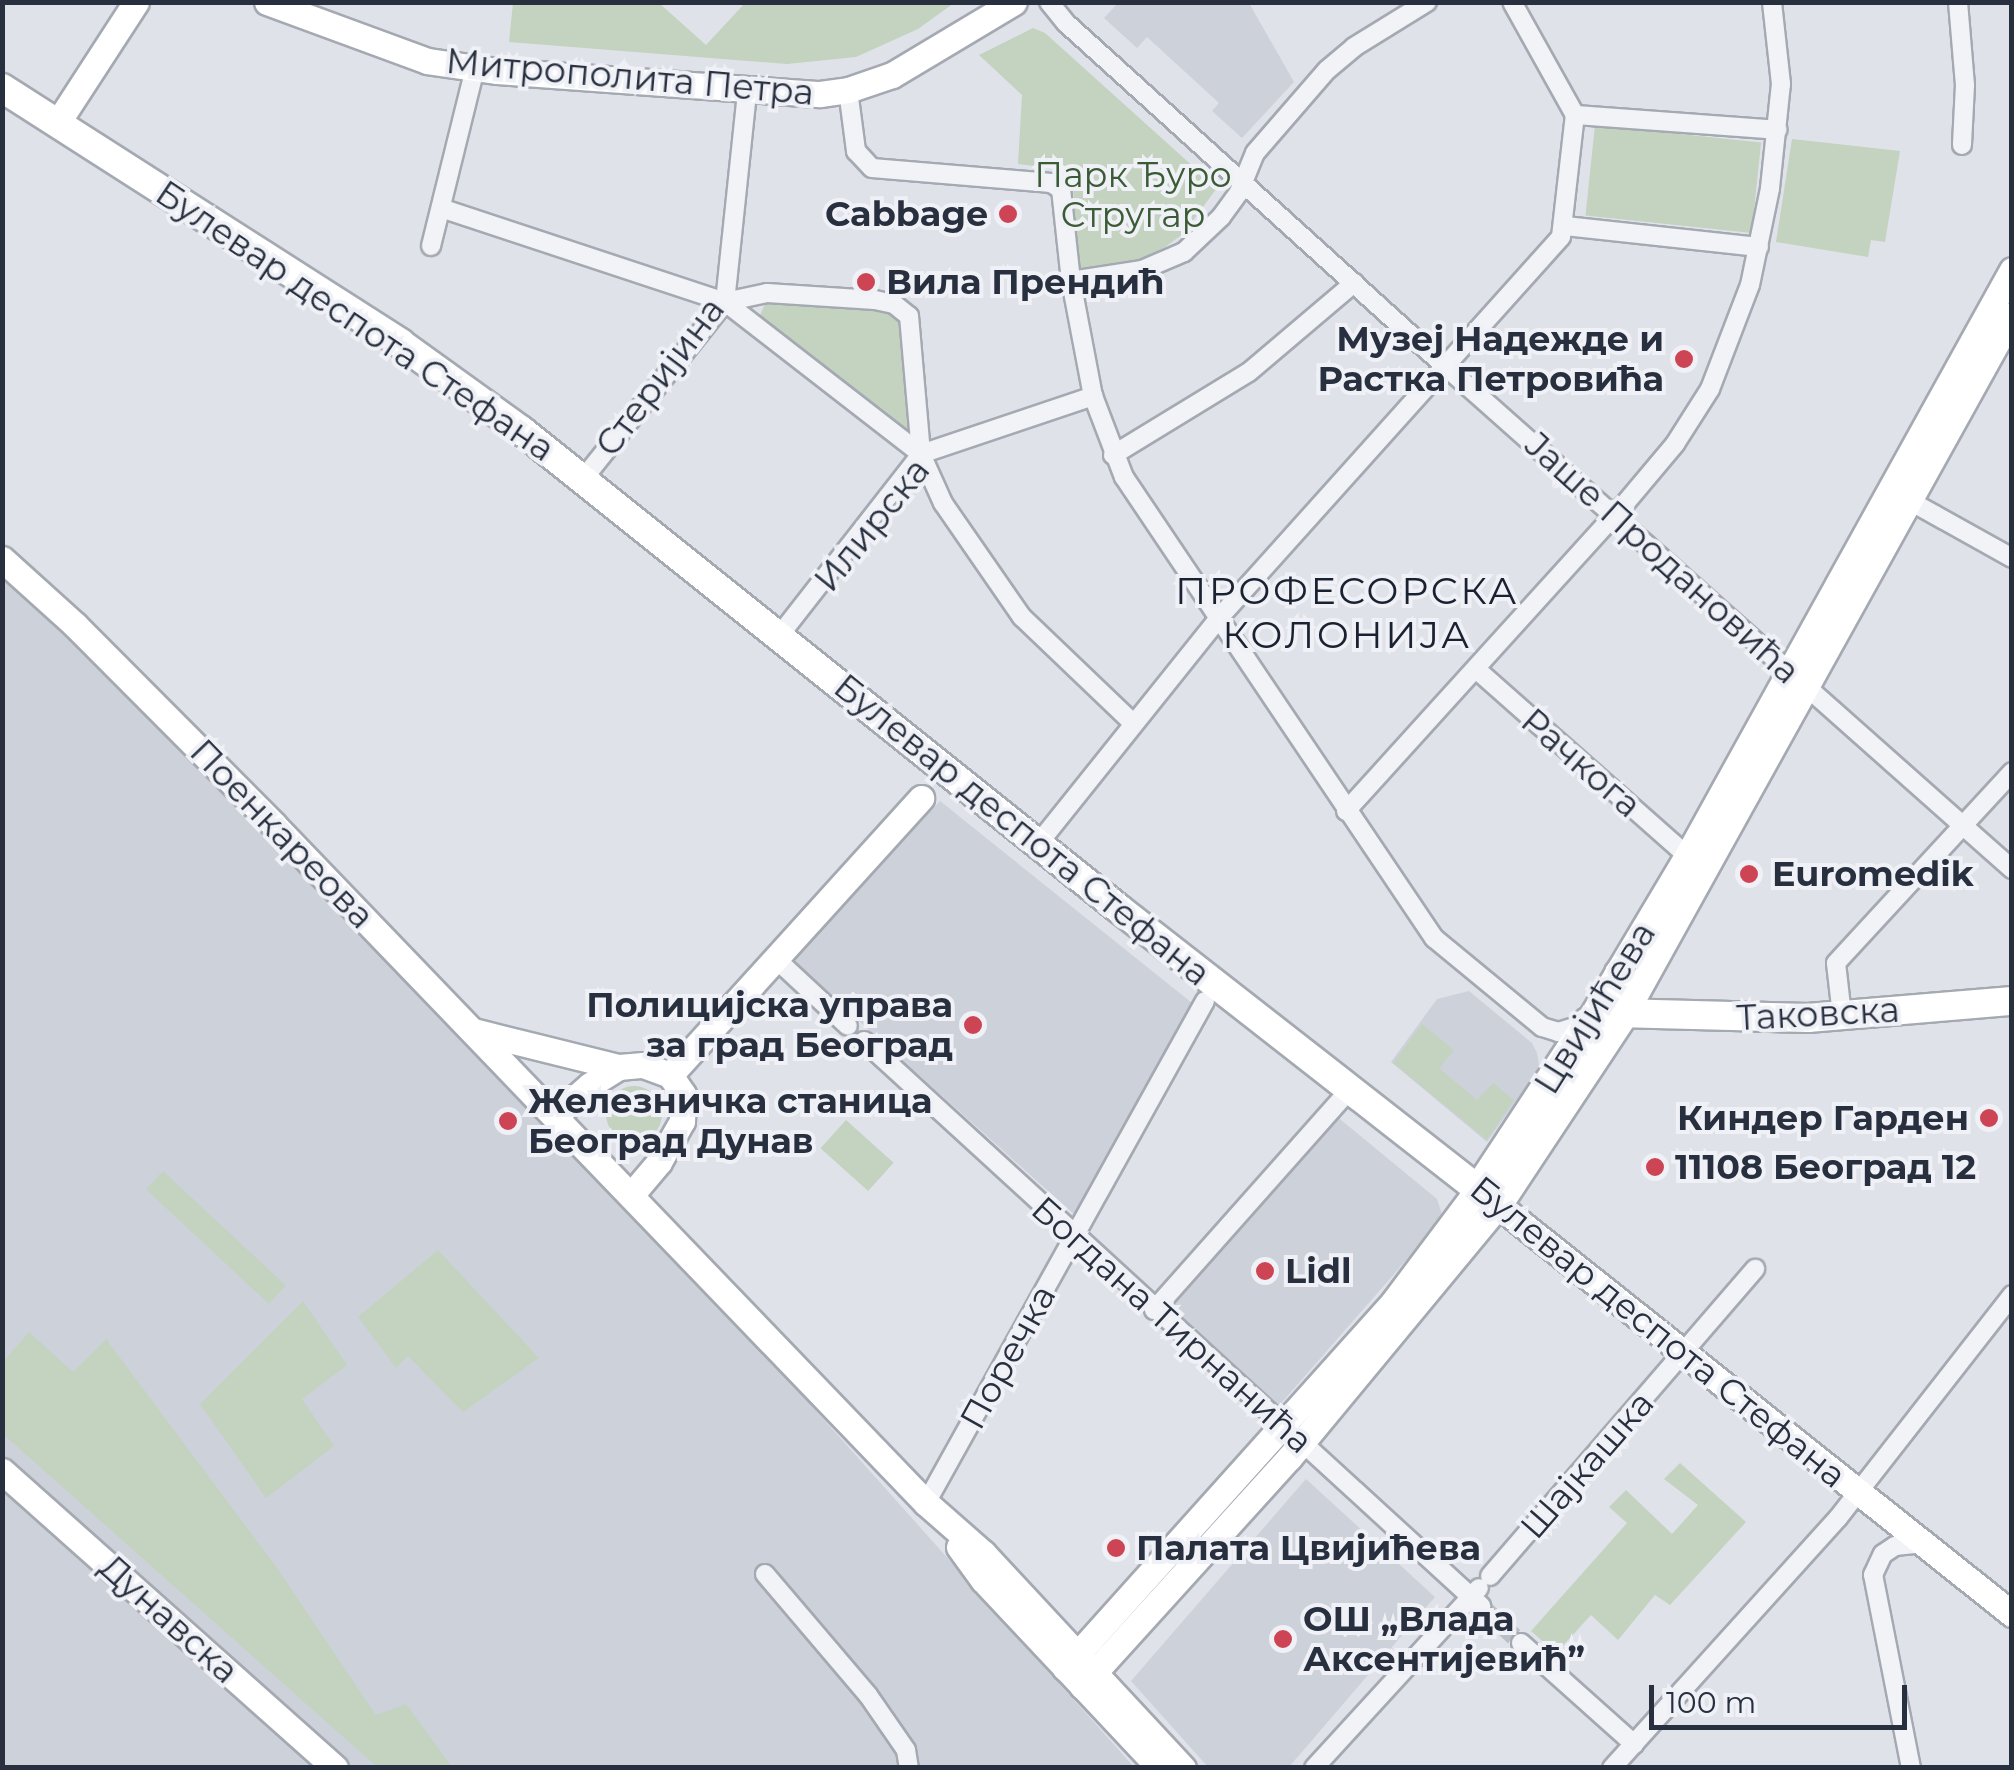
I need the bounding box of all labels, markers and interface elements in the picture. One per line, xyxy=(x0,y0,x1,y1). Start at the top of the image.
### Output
street label: Митрополита Петра xyxy=(444,40,816,114)
park label: Парк Ђуро Стругар xyxy=(1034,154,1232,236)
street label: Булевар деспота Стефана xyxy=(148,172,562,470)
place label: Cabbage xyxy=(825,193,988,235)
marker: Cabbage xyxy=(997,203,1019,225)
place label: Вила Прендић xyxy=(886,261,1164,303)
marker: Вила Прендић xyxy=(855,271,877,293)
street label: Стеријина xyxy=(587,289,733,465)
place label: Музеј Надежде и Растка Петровића xyxy=(1318,318,1664,400)
marker: Музеј Надежде и Растка Петровића xyxy=(1673,348,1695,370)
street label: Јаше Продановића xyxy=(1516,423,1808,693)
street label: Илирска xyxy=(806,450,938,600)
district label: ПРОФЕСОРСКА КОЛОНИЈА xyxy=(1175,568,1519,658)
street label: Булевар деспота Стефана xyxy=(826,665,1218,995)
street label: Рачкога xyxy=(1513,700,1649,826)
street label: Поенкареова xyxy=(181,731,383,937)
place label: Euromedik xyxy=(1772,853,1974,895)
marker: Euromedik xyxy=(1736,861,1762,887)
street label: Цвијићева xyxy=(1526,914,1664,1102)
place label: Полицијска управа за град Београд xyxy=(586,984,953,1066)
street label: Таковска xyxy=(1735,989,1901,1039)
marker: Полицијска управа за град Београд xyxy=(962,1014,984,1036)
place label: Железничка станица Београд Дунав xyxy=(528,1080,932,1162)
place label: Киндер Гарден xyxy=(1677,1097,1969,1139)
marker: Киндер Гарден xyxy=(1978,1107,2000,1129)
marker: Железничка станица Београд Дунав xyxy=(497,1110,519,1132)
place label: 11108 Београд 12 xyxy=(1675,1146,1976,1188)
marker: 11108 Београд 12 xyxy=(1644,1156,1666,1178)
street label: Булевар деспота Стефана xyxy=(1462,1167,1854,1497)
street label: Богдана Тирнанића xyxy=(1023,1188,1321,1462)
place label: Lidl xyxy=(1285,1250,1351,1292)
marker: Lidl xyxy=(1254,1260,1276,1282)
street label: Поречка xyxy=(951,1278,1065,1436)
street label: Шајкашка xyxy=(1512,1383,1662,1547)
place label: Палата Цвијићева xyxy=(1136,1527,1481,1569)
marker: Палата Цвијићева xyxy=(1105,1537,1127,1559)
street label: Дунавска xyxy=(91,1546,247,1692)
place label: ОШ „Влада Аксентијевић” xyxy=(1303,1598,1585,1680)
marker: ОШ „Влада Аксентијевић” xyxy=(1272,1628,1294,1650)
scale bar xyxy=(1654,1665,1912,1727)
text: 100 m xyxy=(1666,1684,1756,1721)

